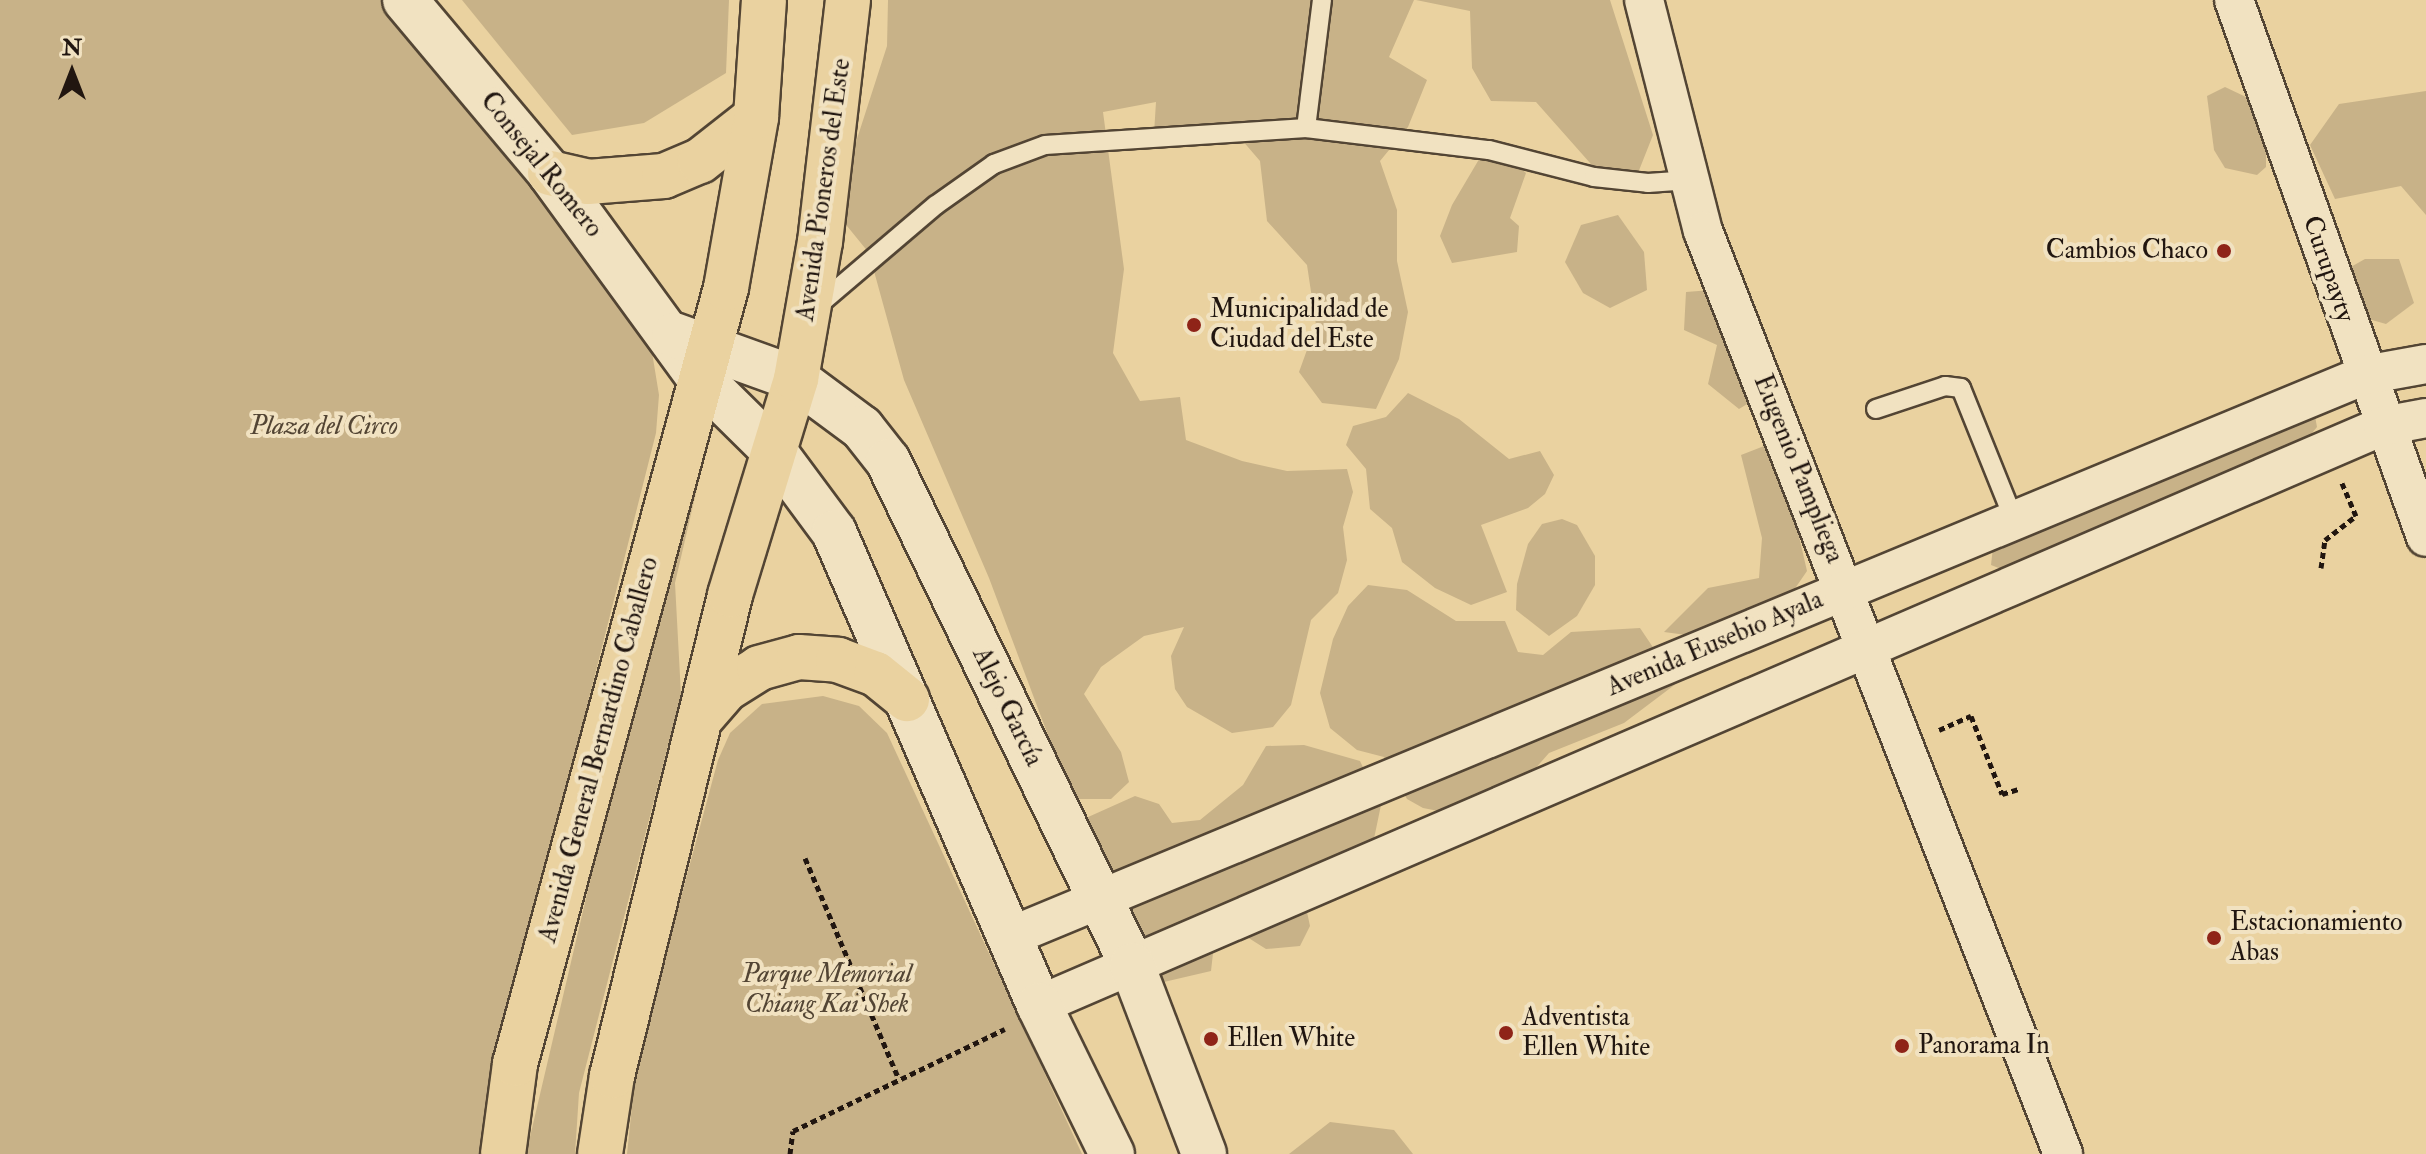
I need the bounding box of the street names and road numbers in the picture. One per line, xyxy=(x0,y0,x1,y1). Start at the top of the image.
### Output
street label: Avenida Pioneros del Este xyxy=(790,57,858,323)
street label: Consejal Romero xyxy=(473,86,609,244)
street label: Curupayty xyxy=(2295,212,2361,326)
street label: Eugenio Pampliega xyxy=(1746,370,1850,568)
street label: Avenida General Bernardino Caballero xyxy=(532,554,666,946)
street label: Avenida Eusebio Ayala xyxy=(1602,584,1828,704)
street label: Alejo García xyxy=(965,643,1049,771)

